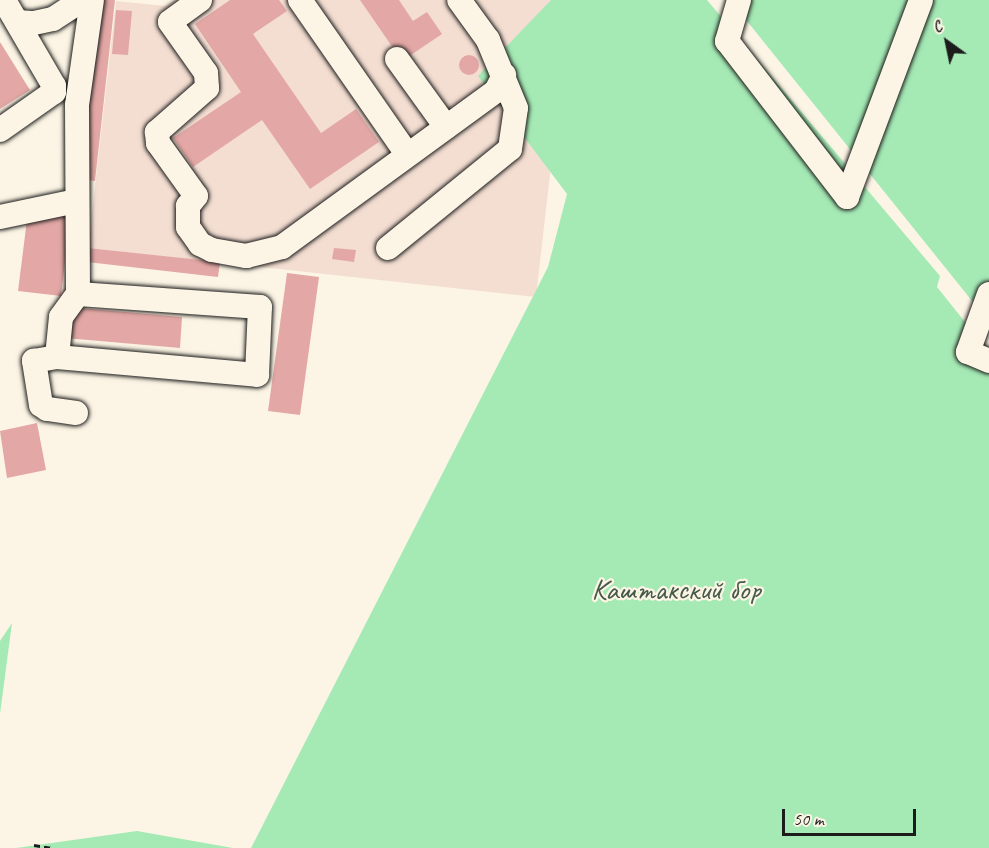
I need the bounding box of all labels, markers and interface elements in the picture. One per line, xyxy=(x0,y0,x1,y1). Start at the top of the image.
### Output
north arrow xyxy=(917,12,977,72)
text: С xyxy=(928,16,946,37)
park label: Каштакский бор xyxy=(591,571,761,607)
scale bar xyxy=(785,797,918,835)
text: 50 m xyxy=(793,808,824,830)

